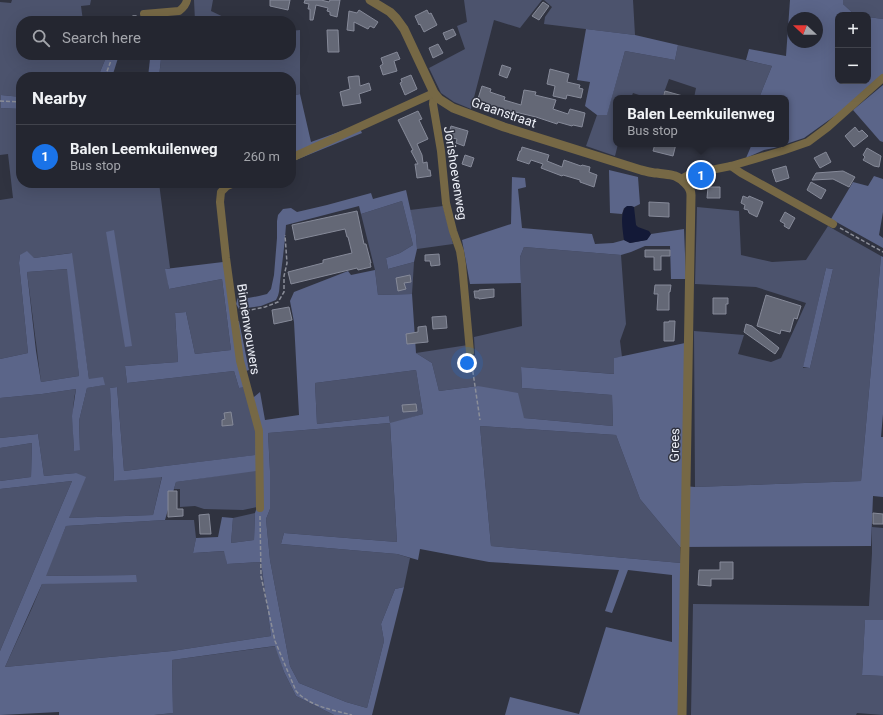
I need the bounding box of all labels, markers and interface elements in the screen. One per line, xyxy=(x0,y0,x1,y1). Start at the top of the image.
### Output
north arrow xyxy=(787,12,823,48)
map controls xyxy=(835,12,871,84)
button: + xyxy=(835,12,871,48)
search box xyxy=(16,16,296,60)
icon: search xyxy=(30,27,52,49)
text: Search here xyxy=(62,29,141,47)
button: − xyxy=(835,48,871,84)
text: Nearby xyxy=(32,88,87,108)
street label: Graanstraat xyxy=(469,94,538,131)
popup xyxy=(613,95,789,147)
text: Balen Leemkuilenweg xyxy=(627,105,775,123)
text: Bus stop xyxy=(627,123,678,138)
street label: Jorishoevenweg xyxy=(441,125,470,221)
text: Balen Leemkuilenweg xyxy=(70,140,218,158)
text: 1 xyxy=(41,149,49,164)
text: 260 m xyxy=(243,149,280,164)
text: Bus stop xyxy=(70,158,121,173)
pin: 1 xyxy=(688,160,714,190)
street label: Binnenwouwers xyxy=(234,283,263,376)
your location xyxy=(457,353,477,373)
street label: Grees xyxy=(667,428,682,462)

